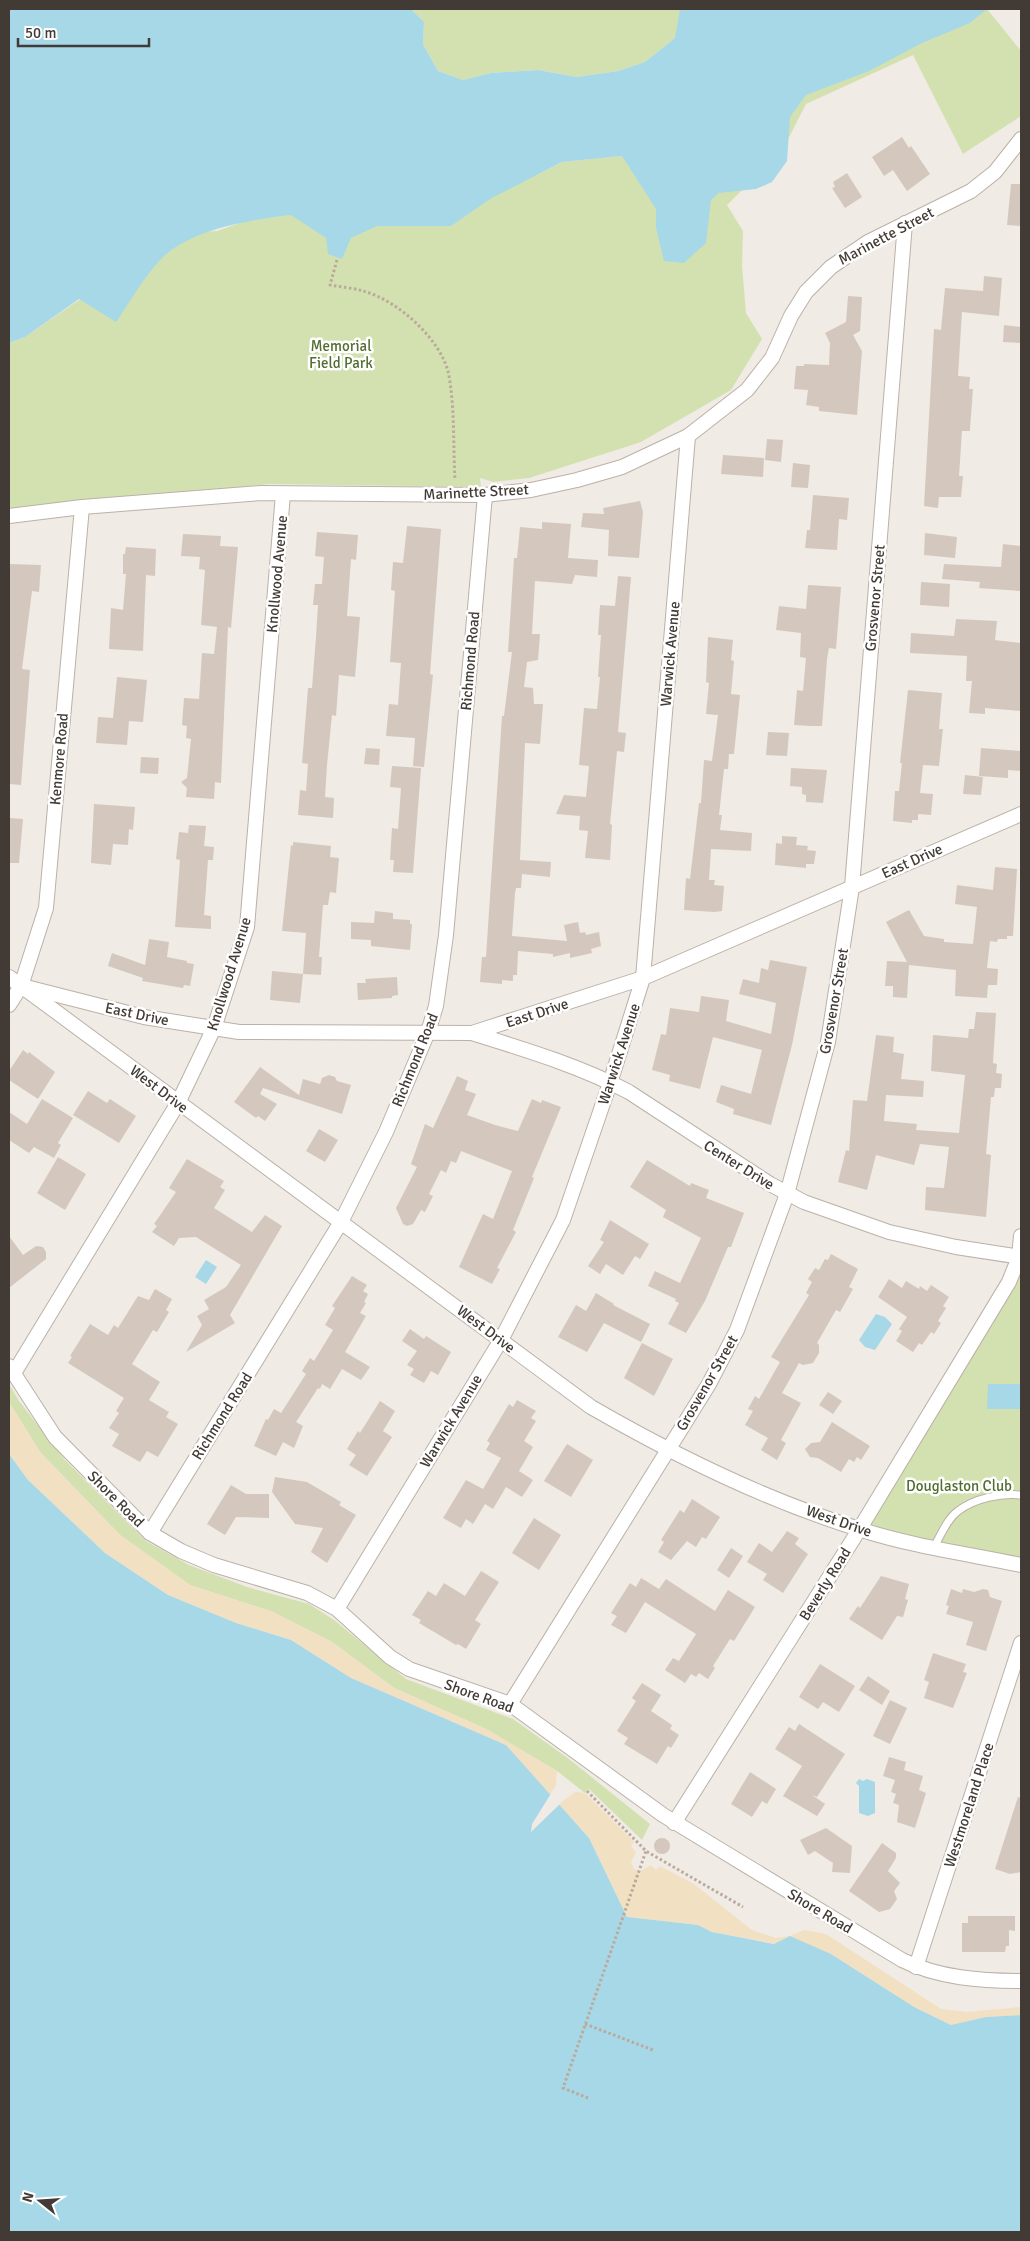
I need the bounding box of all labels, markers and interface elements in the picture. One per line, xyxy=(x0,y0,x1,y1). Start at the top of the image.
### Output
scale bar xyxy=(18,15,149,47)
text: 50 m xyxy=(25,24,56,42)
street label: Marinette Street xyxy=(835,203,937,269)
park label: Memorial Field Park xyxy=(309,337,373,372)
street label: Marinette Street xyxy=(423,480,529,504)
street label: Knollwood Avenue xyxy=(263,515,291,633)
street label: Grosvenor Street xyxy=(861,544,889,652)
street label: Warwick Avenue xyxy=(656,601,684,707)
street label: Richmond Road xyxy=(457,611,483,711)
street label: Kenmore Road xyxy=(46,712,72,806)
street label: East Drive xyxy=(879,840,945,882)
street label: Knollwood Avenue xyxy=(203,915,255,1033)
street label: Grosvenor Street xyxy=(816,947,852,1055)
street label: East Drive xyxy=(503,994,571,1032)
street label: East Drive xyxy=(104,998,170,1030)
street label: Warwick Avenue xyxy=(594,1001,644,1107)
street label: Richmond Road xyxy=(388,1010,442,1110)
street label: West Drive xyxy=(126,1061,192,1117)
street label: Center Drive xyxy=(700,1136,778,1194)
street label: West Drive xyxy=(453,1301,519,1357)
street label: Grosvenor Street xyxy=(672,1332,742,1434)
street label: Richmond Road xyxy=(188,1369,256,1463)
street label: Warwick Avenue xyxy=(416,1371,486,1471)
street label: Shore Road xyxy=(84,1467,148,1531)
park label: Douglaston Club xyxy=(906,1477,1012,1495)
street label: West Drive xyxy=(804,1501,874,1541)
street label: Beverly Road xyxy=(795,1544,855,1624)
street label: Shore Road xyxy=(442,1675,516,1717)
street label: Westmoreland Place xyxy=(940,1740,998,1870)
street label: Shore Road xyxy=(784,1885,856,1937)
north arrow xyxy=(15,2176,65,2226)
text: N xyxy=(18,2190,38,2204)

